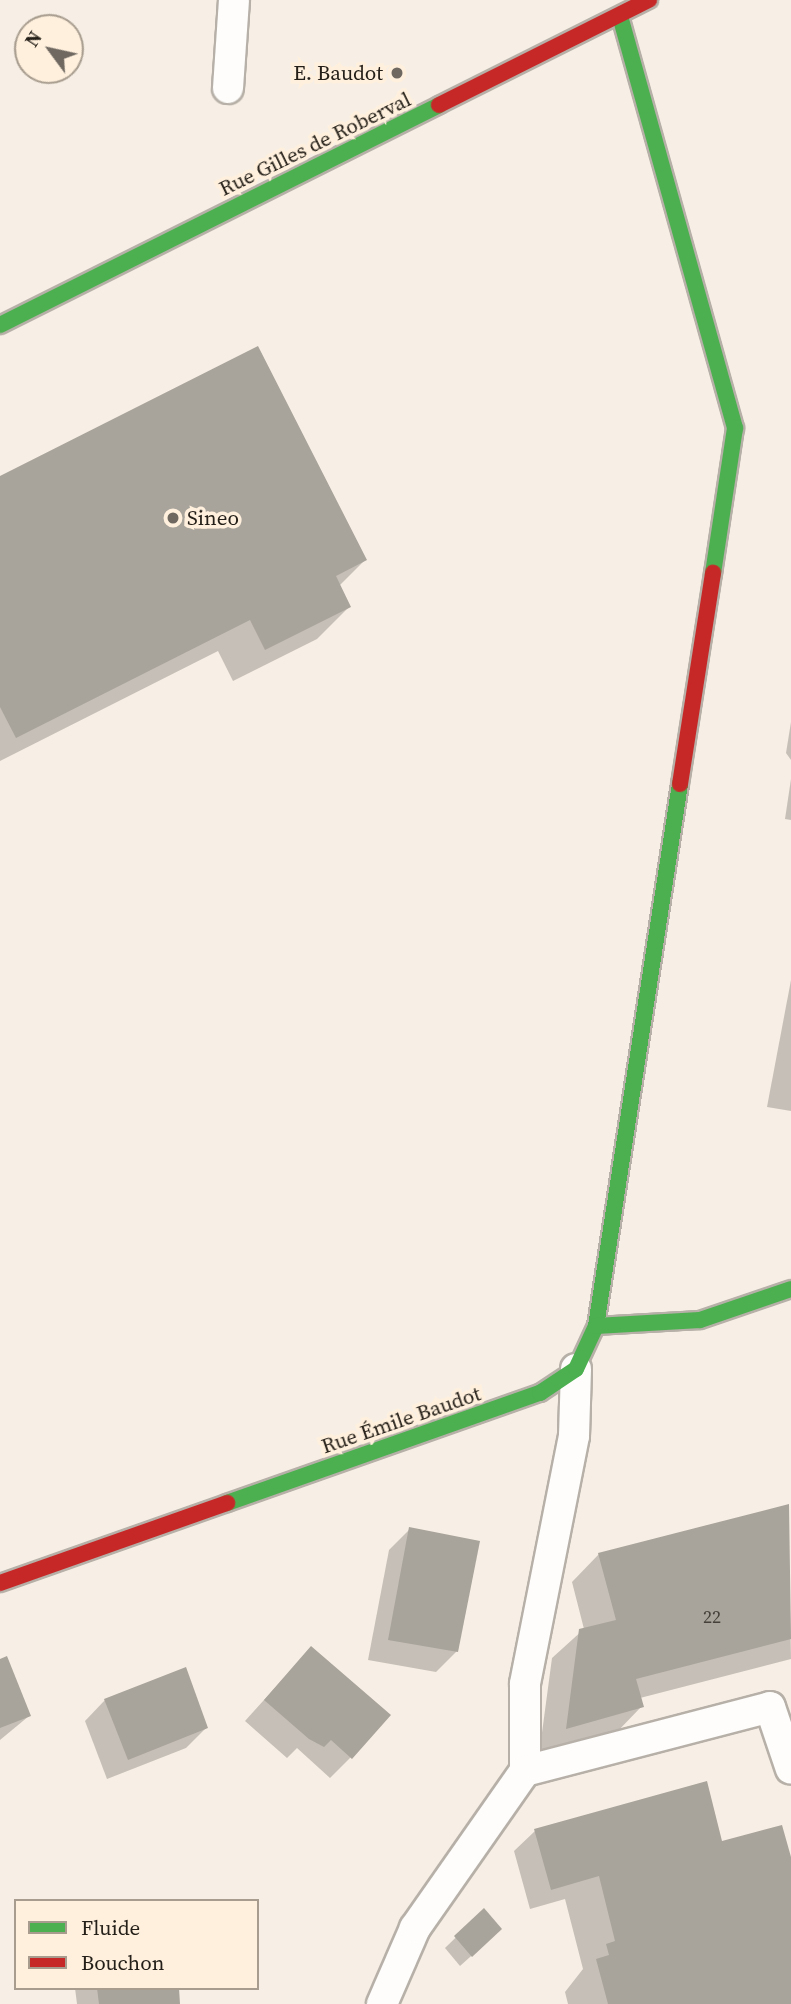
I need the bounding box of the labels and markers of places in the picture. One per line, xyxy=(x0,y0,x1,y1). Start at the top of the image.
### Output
place label: E. Baudot xyxy=(293,60,383,86)
marker: E. Baudot xyxy=(389,65,405,81)
place label: Sineo xyxy=(187,505,239,531)
marker: Sineo xyxy=(165,510,181,526)

